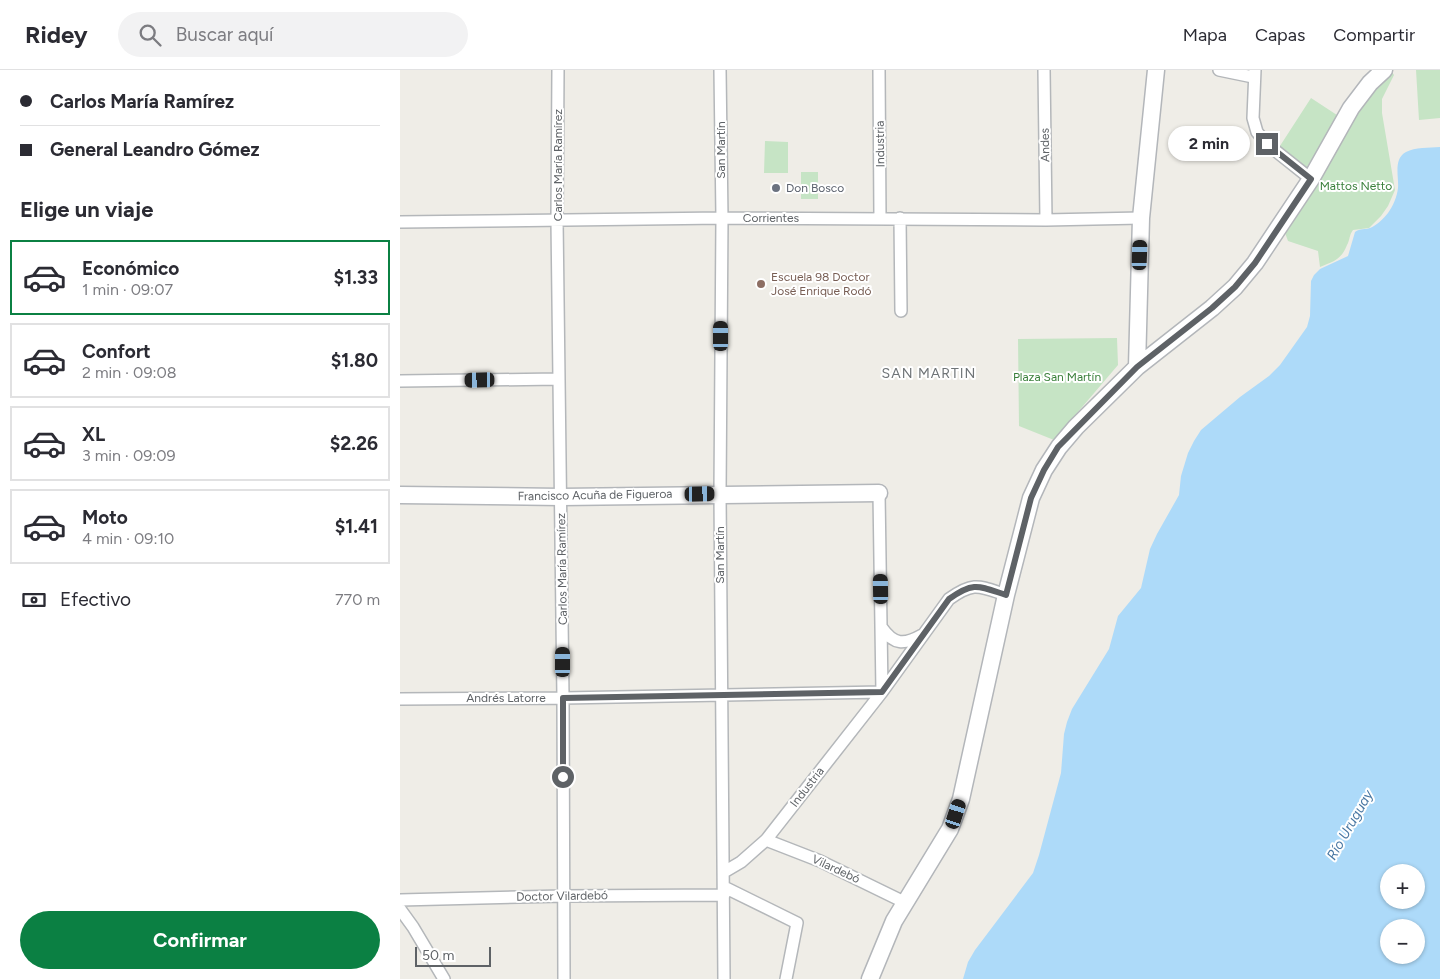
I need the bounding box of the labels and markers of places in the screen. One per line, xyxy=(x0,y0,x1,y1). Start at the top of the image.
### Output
place label: Don Bosco xyxy=(786,181,844,195)
marker: Don Bosco xyxy=(770,182,782,194)
place label: Escuela 98 Doctor José Enrique Rodó xyxy=(771,270,872,298)
marker: Escuela 98 Doctor José Enrique Rodó xyxy=(755,278,767,290)

